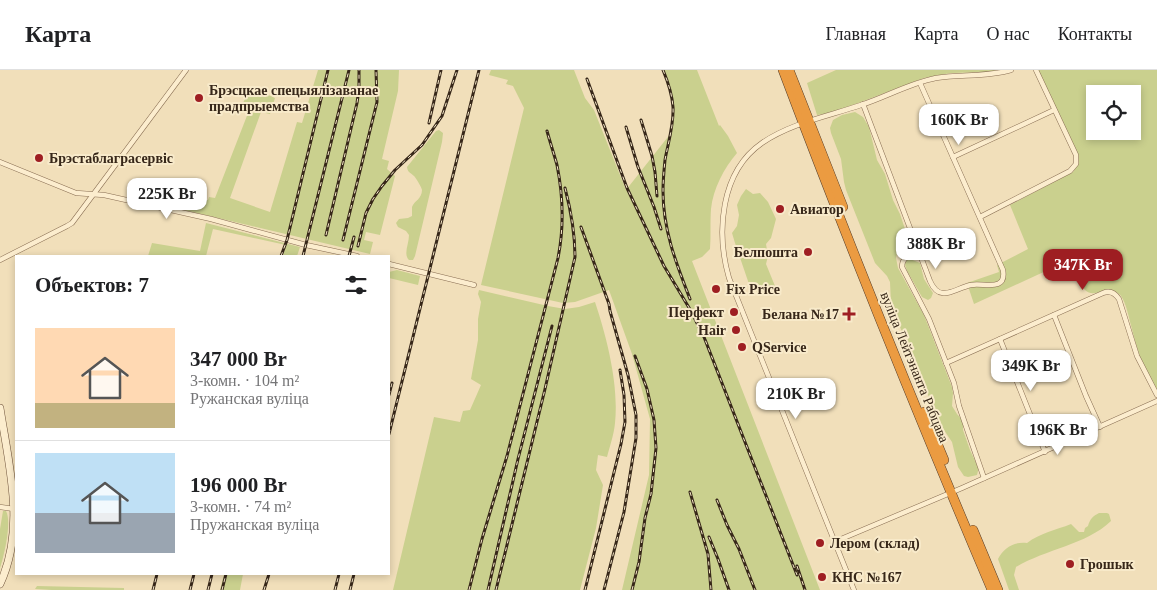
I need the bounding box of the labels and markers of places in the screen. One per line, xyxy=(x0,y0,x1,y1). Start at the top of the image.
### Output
place label: Брэсцкае спецыялізаванае прадпрыемства xyxy=(209,83,378,114)
marker: Брэсцкае спецыялізаванае прадпрыемства xyxy=(193,92,205,104)
pin: 160K Br xyxy=(913,104,1005,146)
place label: Брэстаблаграсервіс xyxy=(49,151,173,166)
marker: Брэстаблаграсервіс xyxy=(33,152,45,164)
pin: 225K Br xyxy=(121,178,213,220)
place label: Авиатор xyxy=(790,202,844,217)
marker: Авиатор xyxy=(774,203,786,215)
pin: 388K Br xyxy=(890,228,982,270)
place label: Белпошта xyxy=(734,245,798,260)
marker: Белпошта xyxy=(802,246,814,258)
pin: 347K Br xyxy=(1037,248,1129,291)
place label: Fix Price xyxy=(726,282,780,297)
marker: Fix Price xyxy=(710,283,722,295)
place label: Перфект xyxy=(668,305,724,320)
marker: Перфект xyxy=(728,306,740,318)
place label: Белана №17 xyxy=(762,307,839,322)
marker: Белана №17 xyxy=(843,308,855,320)
place label: Hair xyxy=(698,323,726,338)
marker: Hair xyxy=(730,324,742,336)
place label: QService xyxy=(752,340,806,355)
marker: QService xyxy=(736,341,748,353)
pin: 349K Br xyxy=(985,350,1077,392)
pin: 210K Br xyxy=(750,378,842,420)
pin: 196K Br xyxy=(1012,414,1104,456)
place label: Лером (склад) xyxy=(830,536,920,552)
marker: Лером (склад) xyxy=(814,537,826,549)
place label: Грошык xyxy=(1080,557,1135,572)
marker: Грошык xyxy=(1064,558,1076,570)
place label: КНС №167 xyxy=(832,570,902,585)
marker: КНС №167 xyxy=(816,571,828,583)

